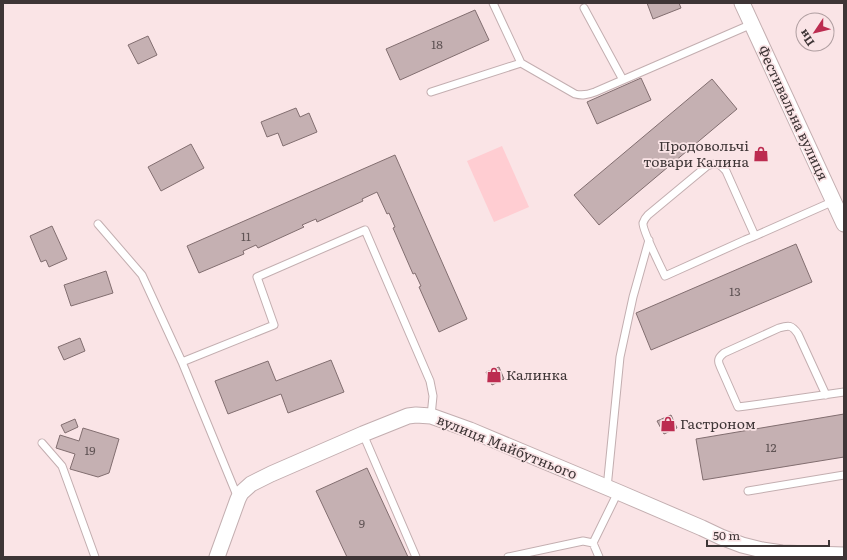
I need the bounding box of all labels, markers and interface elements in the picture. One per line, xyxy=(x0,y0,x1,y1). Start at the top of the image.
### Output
north arrow xyxy=(795,12,835,52)
text: Пн xyxy=(794,27,817,50)
house number: 18 xyxy=(431,35,443,53)
street label: Фестивальна вулиця xyxy=(754,42,834,183)
place label: Продовольчі товари Калина xyxy=(643,135,749,171)
shop icon: Продовольчі товари Калина xyxy=(752,145,770,163)
house number: 11 xyxy=(241,227,251,245)
house number: 13 xyxy=(729,282,741,300)
place label: Калинка xyxy=(506,364,568,384)
shop icon: Калинка xyxy=(485,366,503,384)
street label: вулиця Майбутнього xyxy=(434,409,581,483)
place label: Гастроном xyxy=(680,413,756,433)
shop icon: Гастроном xyxy=(659,415,677,433)
house number: 12 xyxy=(766,438,776,456)
house number: 19 xyxy=(84,441,96,459)
house number: 9 xyxy=(359,514,365,532)
scale bar xyxy=(707,522,829,548)
text: 50 m xyxy=(713,526,740,544)

